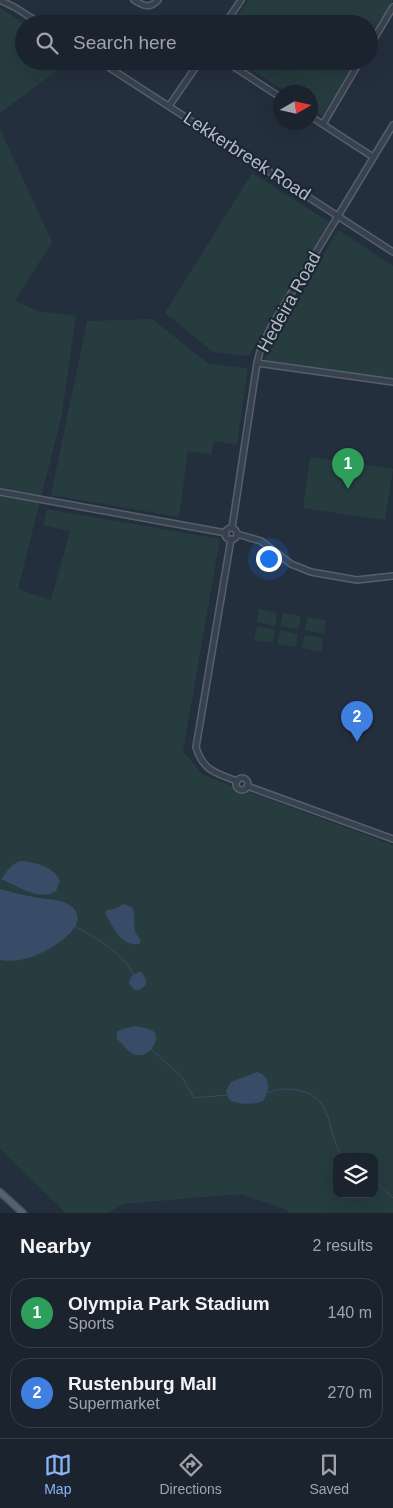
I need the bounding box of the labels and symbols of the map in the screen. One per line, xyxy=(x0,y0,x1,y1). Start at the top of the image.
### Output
north arrow xyxy=(273,85,318,130)
street label: Lekkerbreek Road xyxy=(180,108,314,204)
street label: Hedeira Road xyxy=(253,249,325,355)
pin: 1 xyxy=(332,448,364,489)
your location xyxy=(256,546,282,572)
pin: 2 xyxy=(341,701,373,742)

